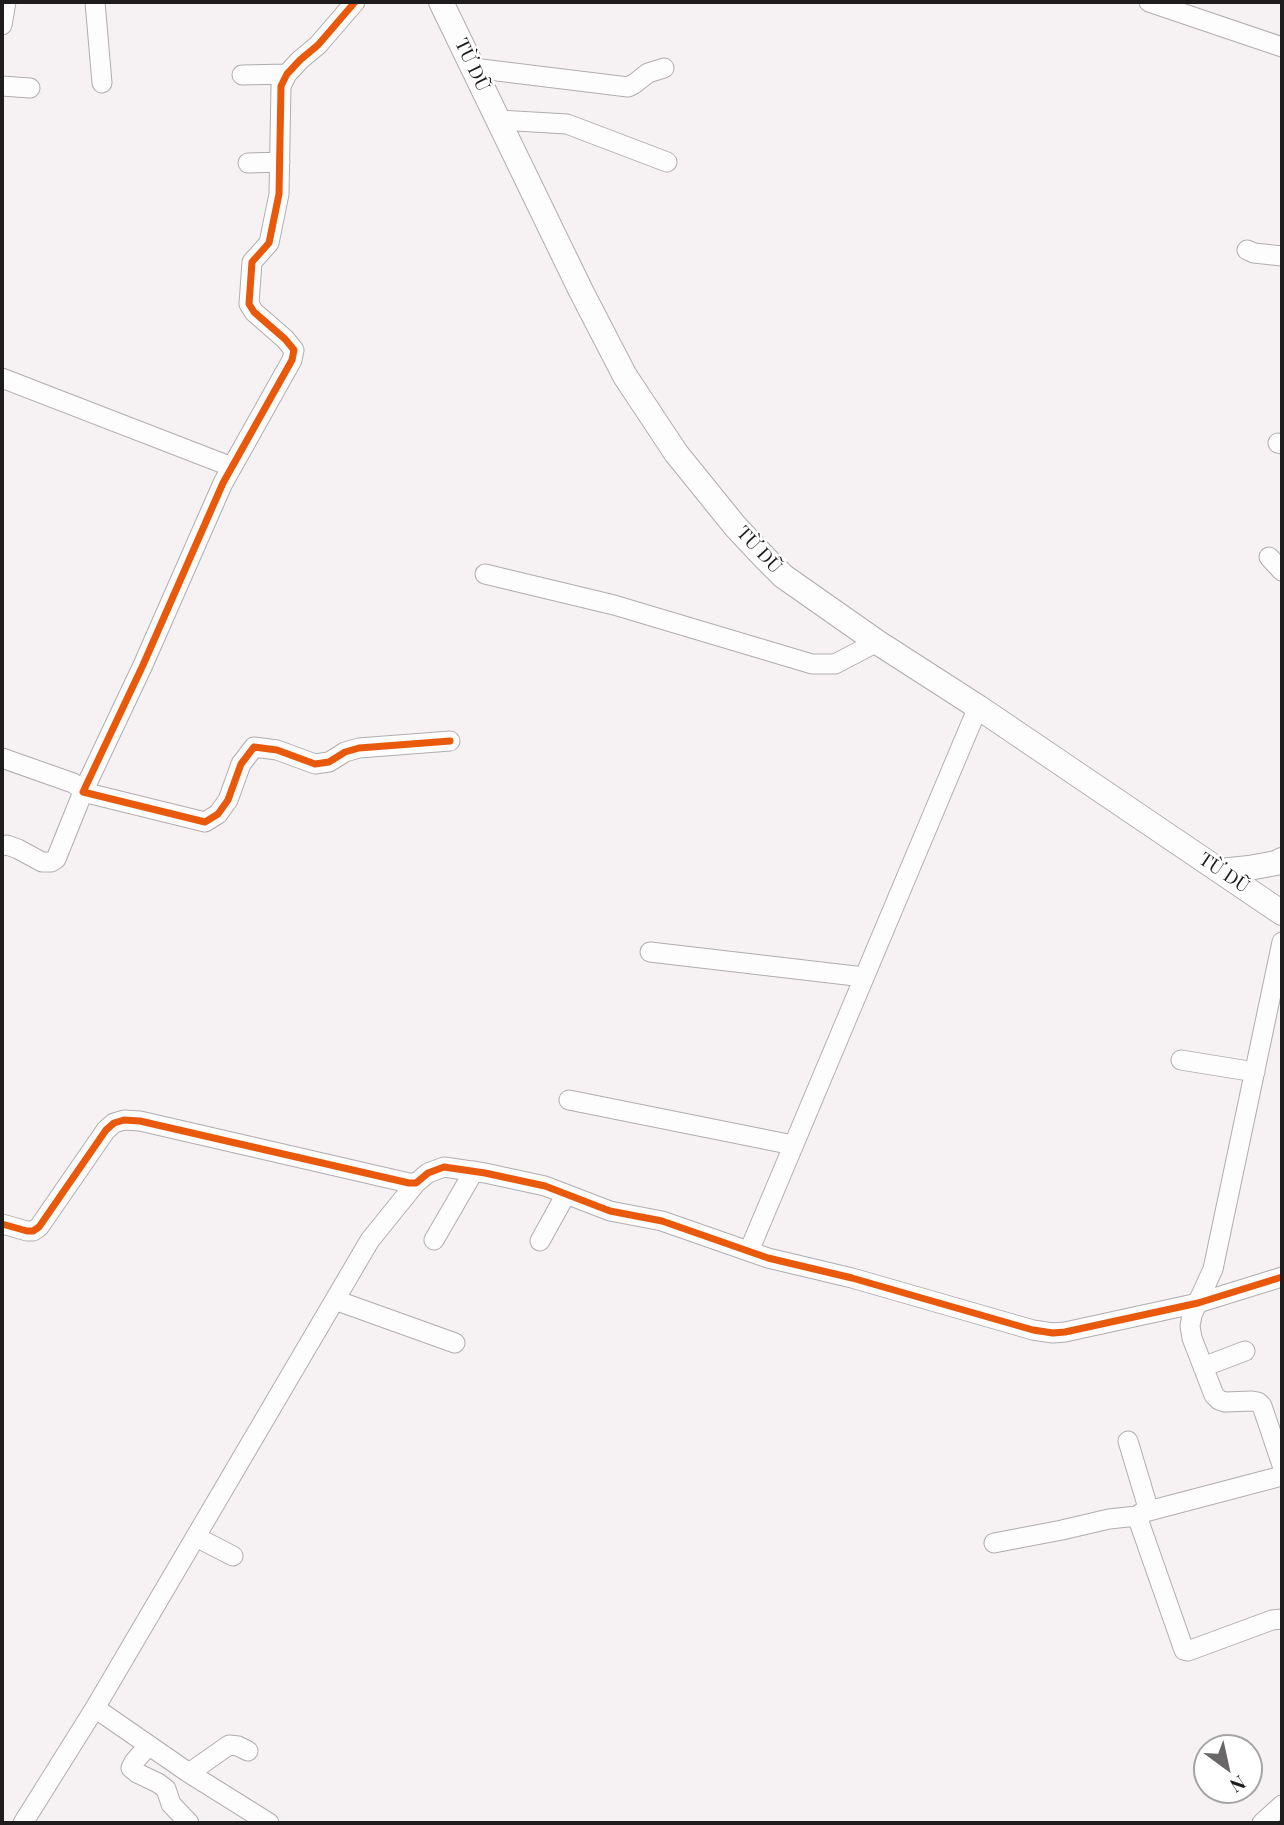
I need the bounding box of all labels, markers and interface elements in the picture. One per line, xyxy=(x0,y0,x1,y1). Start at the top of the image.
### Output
street label: TỪ DŨ xyxy=(449,35,495,95)
street label: TỪ DŨ xyxy=(732,522,786,578)
street label: TỪ DŨ xyxy=(1194,848,1254,898)
north arrow xyxy=(1193,1734,1263,1804)
text: N xyxy=(1226,1770,1251,1800)

